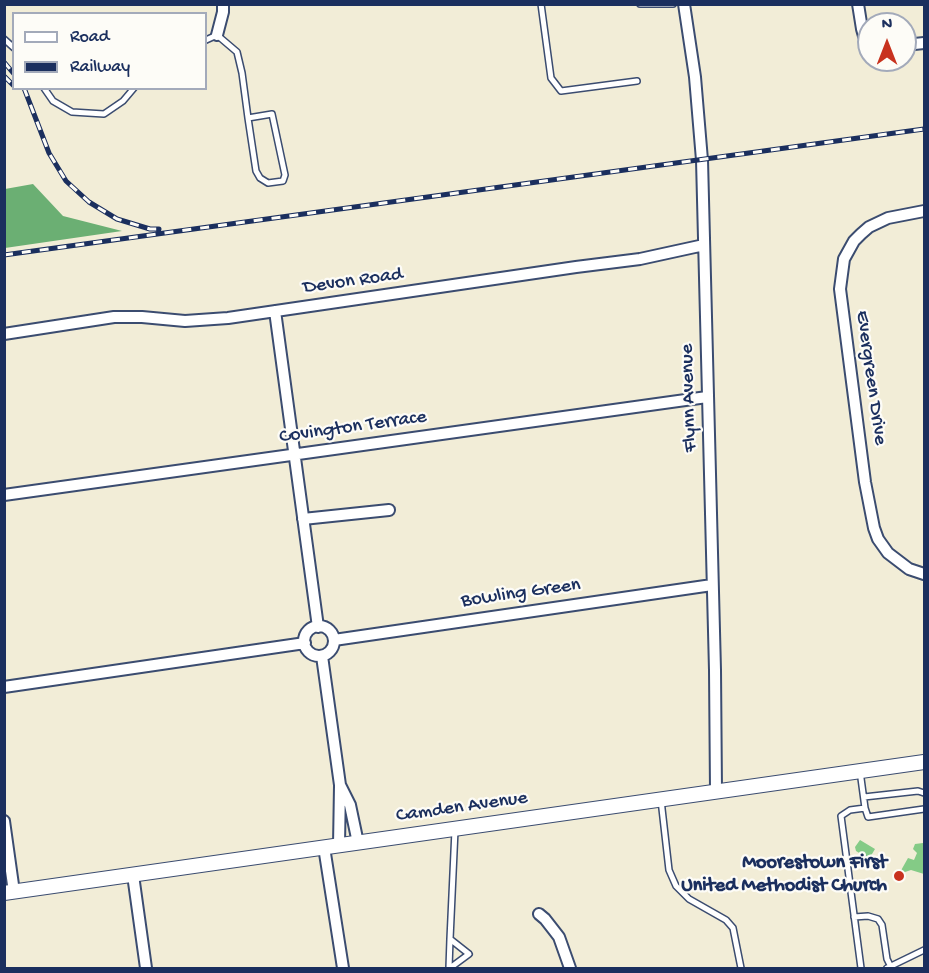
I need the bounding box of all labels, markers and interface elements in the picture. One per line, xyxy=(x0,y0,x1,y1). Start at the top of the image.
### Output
legend xyxy=(12,12,207,90)
north arrow xyxy=(857,12,917,72)
text: N xyxy=(882,16,892,35)
text: Road xyxy=(70,27,109,48)
text: Railway xyxy=(70,57,130,78)
street label: Devon Road xyxy=(302,263,404,301)
street label: Evergreen Drive xyxy=(849,309,891,447)
street label: Flynn Avenue xyxy=(676,343,704,453)
street label: Covington Terrace xyxy=(278,406,428,450)
street label: Bowling Green xyxy=(460,574,582,614)
street label: Camden Avenue xyxy=(395,787,529,829)
place label: Moorestown First United Methodist Church xyxy=(681,852,887,899)
marker: Moorestown First United Methodist Church xyxy=(892,869,906,883)

